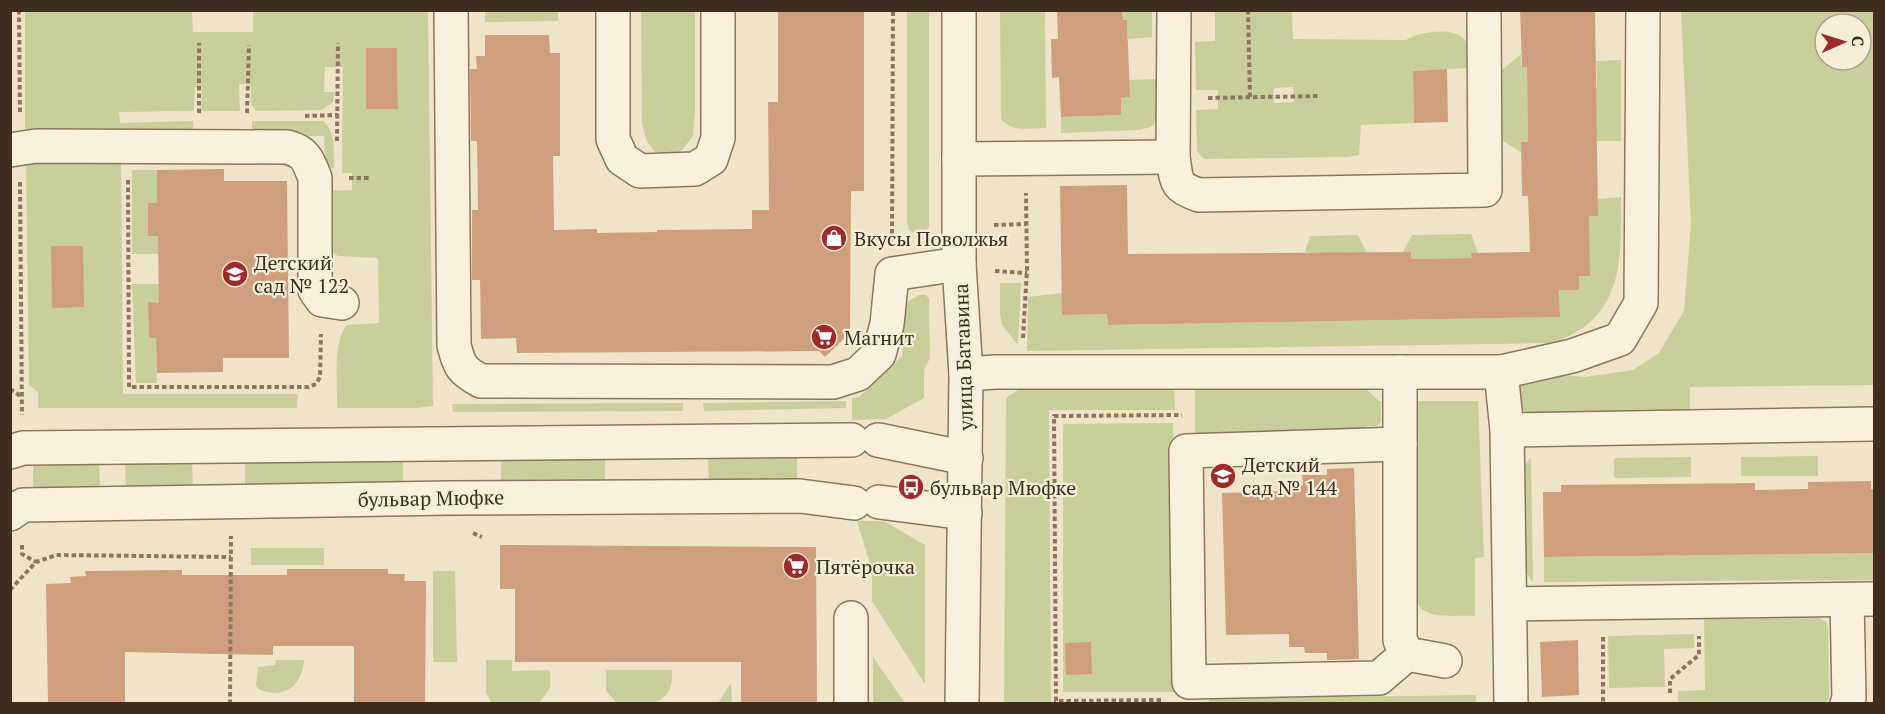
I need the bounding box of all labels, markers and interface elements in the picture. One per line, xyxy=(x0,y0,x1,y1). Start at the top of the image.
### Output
north arrow xyxy=(1813,12,1873,72)
text: С xyxy=(1847,35,1869,47)
shop icon: Вкусы Поволжья xyxy=(819,223,849,253)
place label: Вкусы Поволжья xyxy=(854,225,1008,252)
place label: Детский сад № 122 xyxy=(254,249,349,299)
school or university icon: Детский сад № 122 xyxy=(220,259,250,289)
street label: улица Батавина xyxy=(947,283,979,432)
supermarket icon: Магнит xyxy=(809,322,839,352)
place label: Магнит xyxy=(844,324,915,351)
place label: Детский сад № 144 xyxy=(1242,451,1337,501)
school or university icon: Детский сад № 144 xyxy=(1208,461,1238,491)
bus stop icon: бульвар Мюфке xyxy=(896,472,926,502)
place label: бульвар Мюфке xyxy=(930,474,1076,501)
street label: бульвар Мюфке xyxy=(358,483,504,513)
supermarket icon: Пятёрочка xyxy=(781,551,811,581)
place label: Пятёрочка xyxy=(816,553,915,580)

